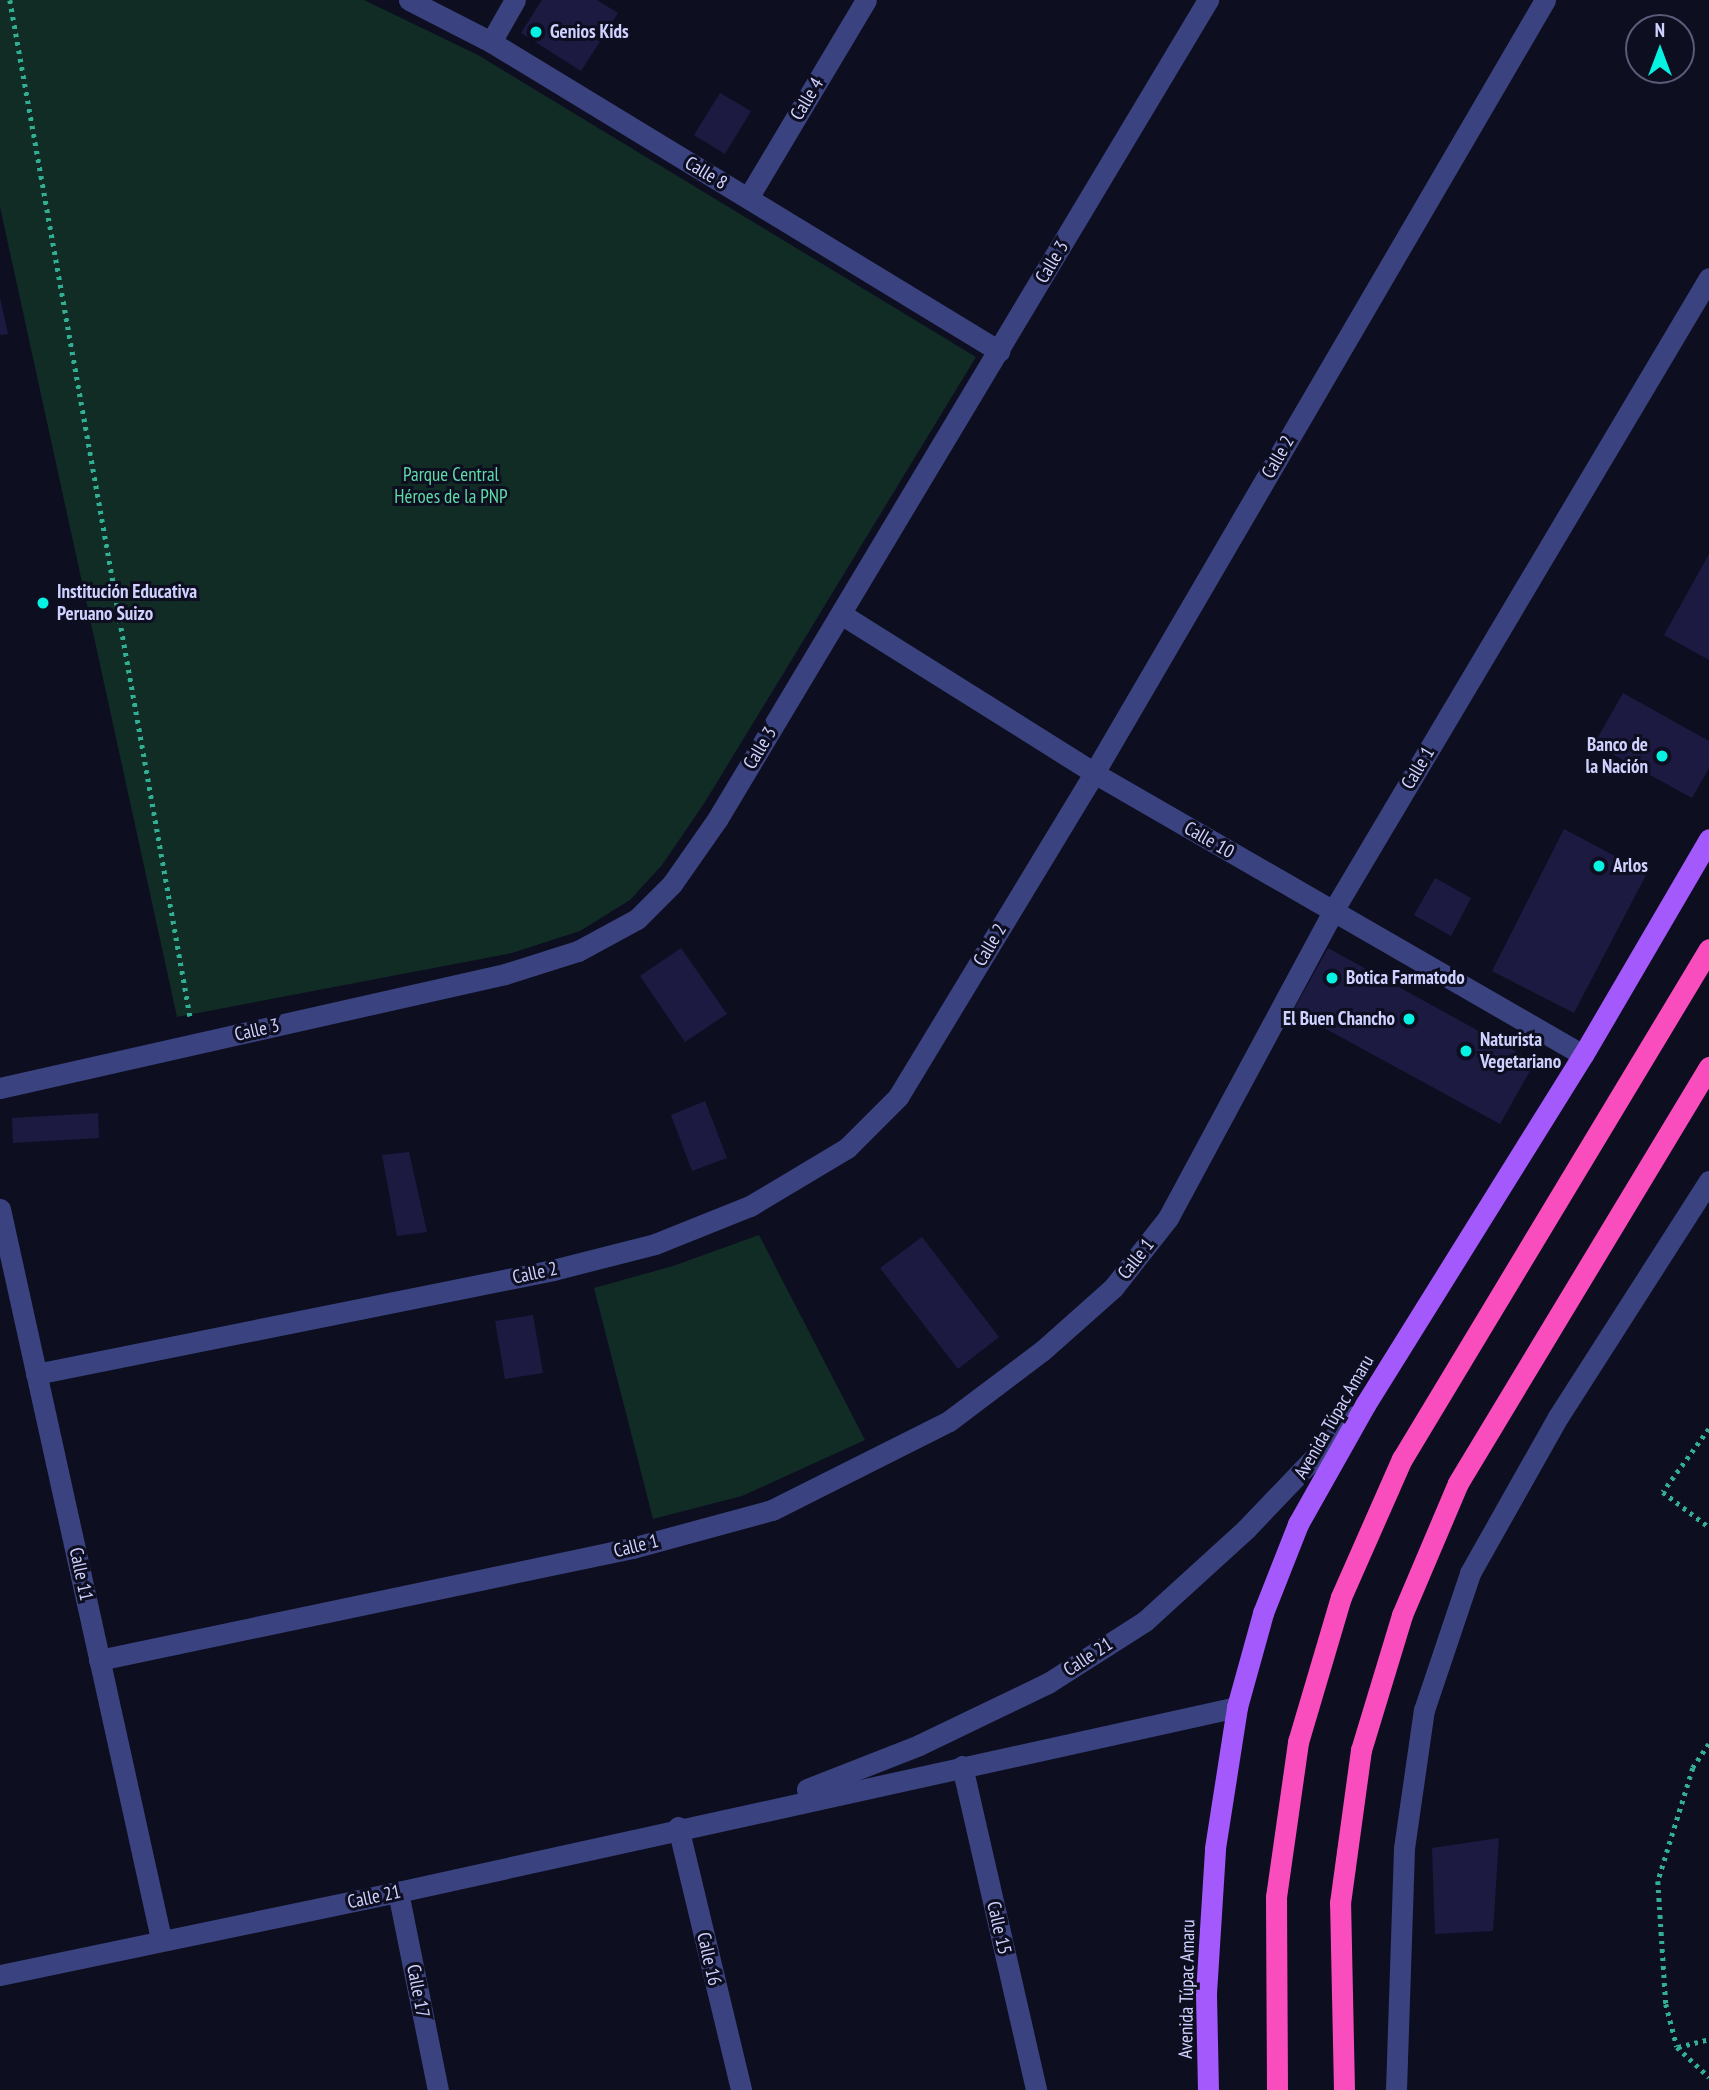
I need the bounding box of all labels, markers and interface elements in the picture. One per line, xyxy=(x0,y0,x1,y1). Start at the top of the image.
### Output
north arrow xyxy=(1625,14,1695,84)
text: N xyxy=(1655,18,1665,42)
place label: Genios Kids xyxy=(550,21,629,43)
marker: Genios Kids xyxy=(528,24,544,40)
street label: Calle 4 xyxy=(786,74,828,124)
street label: Calle 8 xyxy=(681,152,731,194)
street label: Calle 3 xyxy=(1031,237,1073,287)
street label: Calle 2 xyxy=(1257,432,1299,482)
park label: Parque Central Héroes de la PNP xyxy=(394,464,508,508)
place label: Institución Educativa Peruano Suizo xyxy=(57,581,197,625)
marker: Institución Educativa Peruano Suizo xyxy=(35,595,51,611)
street label: Calle 3 xyxy=(739,723,781,773)
place label: Banco de la Nación xyxy=(1586,734,1648,778)
street label: Calle 1 xyxy=(1397,743,1439,793)
marker: Banco de la Nación xyxy=(1654,748,1670,764)
street label: Calle 10 xyxy=(1180,817,1238,863)
place label: Arlos xyxy=(1613,855,1648,877)
marker: Arlos xyxy=(1591,858,1607,874)
street label: Calle 2 xyxy=(969,920,1011,970)
place label: Botica Farmatodo xyxy=(1346,967,1465,989)
marker: Botica Farmatodo xyxy=(1324,970,1340,986)
place label: El Buen Chancho xyxy=(1283,1008,1395,1030)
marker: El Buen Chancho xyxy=(1401,1011,1417,1027)
street label: Calle 3 xyxy=(232,1014,282,1046)
place label: Naturista Vegetariano xyxy=(1480,1029,1561,1073)
marker: Naturista Vegetariano xyxy=(1458,1043,1474,1059)
street label: Calle 1 xyxy=(1113,1234,1159,1284)
street label: Calle 2 xyxy=(510,1257,560,1289)
street label: Avenida Túpac Amaru xyxy=(1289,1350,1379,1484)
street label: Calle 1 xyxy=(611,1529,661,1563)
street label: Calle 11 xyxy=(64,1545,98,1603)
street label: Calle 21 xyxy=(1059,1633,1117,1681)
street label: Calle 21 xyxy=(345,1880,403,1914)
street label: Calle 15 xyxy=(982,1899,1016,1957)
street label: Avenida Túpac Amaru xyxy=(1174,1919,1200,2059)
street label: Calle 16 xyxy=(692,1930,726,1988)
street label: Calle 17 xyxy=(402,1962,434,2020)

